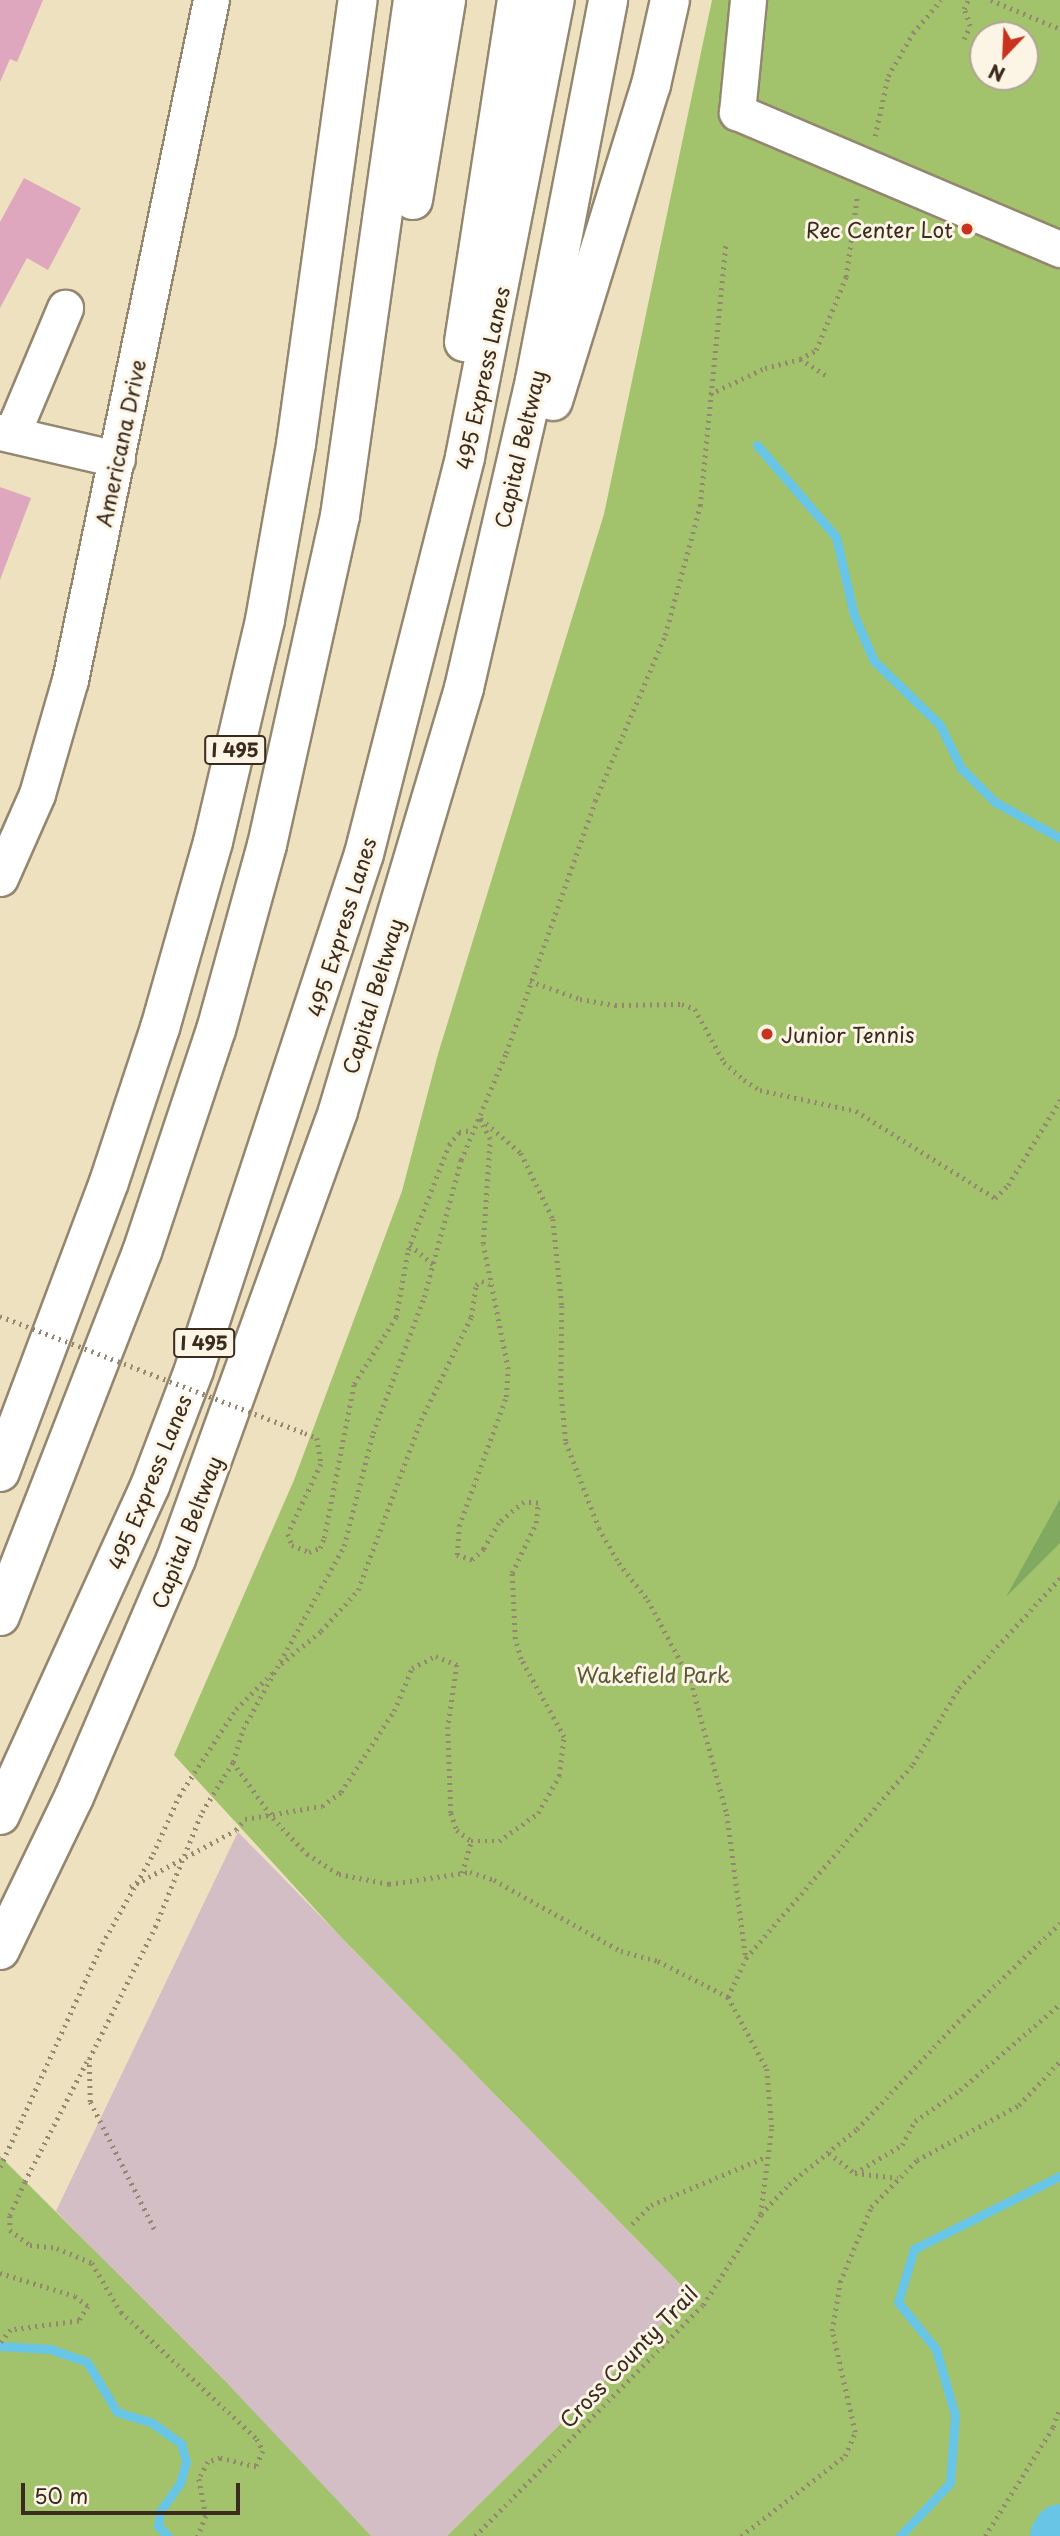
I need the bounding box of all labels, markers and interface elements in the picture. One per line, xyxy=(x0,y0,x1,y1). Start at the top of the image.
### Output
north arrow xyxy=(969,21,1039,91)
text: N xyxy=(984,58,1009,89)
place label: Rec Center Lot xyxy=(801,216,953,242)
marker: Rec Center Lot xyxy=(959,221,975,237)
street label: 495 Express Lanes xyxy=(450,283,514,473)
street label: Americana Drive xyxy=(90,356,150,530)
street label: Capital Beltway xyxy=(489,367,549,531)
road number: I 495 xyxy=(204,734,266,765)
street label: 495 Express Lanes xyxy=(301,833,381,1021)
street label: Capital Beltway xyxy=(336,915,408,1077)
place label: Junior Tennis xyxy=(781,1021,915,1047)
marker: Junior Tennis xyxy=(759,1026,775,1042)
road number: I 495 xyxy=(172,1328,235,1358)
street label: 495 Express Lanes xyxy=(102,1390,196,1574)
street label: Capital Beltway xyxy=(145,1452,227,1612)
park label: Wakefield Park xyxy=(576,1661,730,1687)
street label: Cross County Trail xyxy=(553,2279,703,2433)
scale bar xyxy=(24,2470,243,2514)
text: 50 m xyxy=(34,2479,88,2511)

